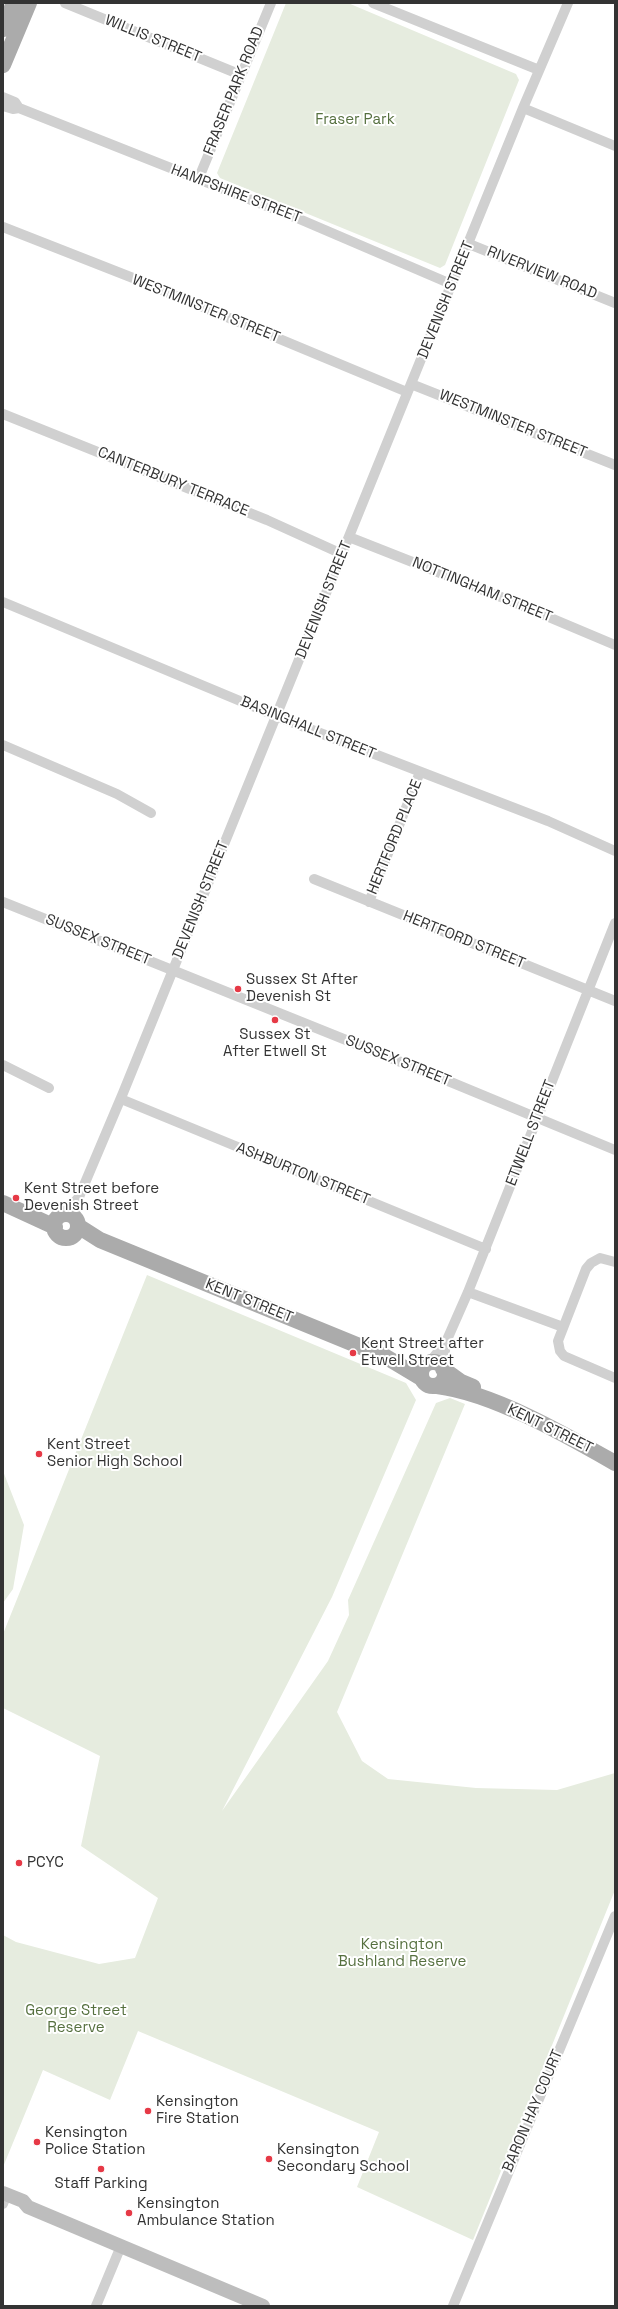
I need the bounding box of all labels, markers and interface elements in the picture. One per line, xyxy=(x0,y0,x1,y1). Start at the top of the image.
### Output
street label: WILLIS STREET xyxy=(102,11,204,67)
street label: FRASER PARK ROAD xyxy=(200,24,268,158)
park label: Fraser Park xyxy=(315,111,395,129)
street label: HAMPSHIRE STREET xyxy=(168,161,304,227)
street label: DEVENISH STREET xyxy=(414,239,478,361)
street label: RIVERVIEW ROAD xyxy=(484,243,600,303)
street label: WESTMINSTER STREET xyxy=(129,271,283,347)
street label: WESTMINSTER STREET xyxy=(436,386,590,462)
street label: CANTERBURY TERRACE xyxy=(95,443,251,521)
street label: DEVENISH STREET xyxy=(292,539,356,661)
street label: NOTTINGHAM STREET xyxy=(409,554,555,626)
street label: BASINGHALL STREET xyxy=(238,693,378,763)
street label: HERTFORD PLACE xyxy=(364,777,426,897)
street label: DEVENISH STREET xyxy=(169,839,233,961)
street label: HERTFORD STREET xyxy=(400,907,528,973)
street label: SUSSEX STREET xyxy=(43,911,153,969)
place label: Sussex St After Devenish St xyxy=(246,971,358,1006)
marker: Sussex St After Devenish St xyxy=(233,984,243,994)
marker: Sussex St After Etwell St xyxy=(270,1015,280,1025)
place label: Sussex St After Etwell St xyxy=(223,1026,327,1061)
street label: SUSSEX STREET xyxy=(343,1032,453,1090)
street label: ETWELL STREET xyxy=(503,1078,559,1188)
street label: ASHBURTON STREET xyxy=(234,1139,372,1209)
place label: Kent Street before Devenish Street xyxy=(24,1180,159,1215)
marker: Kent Street before Devenish Street xyxy=(11,1193,21,1203)
street label: KENT STREET xyxy=(203,1275,295,1327)
place label: Kent Street after Etwell Street xyxy=(361,1335,484,1370)
marker: Kent Street after Etwell Street xyxy=(348,1348,358,1358)
street label: KENT STREET xyxy=(504,1401,596,1457)
place label: Kent Street Senior High School xyxy=(47,1436,182,1471)
marker: Kent Street Senior High School xyxy=(34,1449,44,1459)
place label: PCYC xyxy=(27,1854,64,1872)
marker: PCYC xyxy=(14,1858,24,1868)
park label: Kensington Bushland Reserve xyxy=(338,1936,466,1971)
park label: George Street Reserve xyxy=(25,2002,127,2037)
street label: BARON HAY COURT xyxy=(499,2047,567,2175)
place label: Kensington Fire Station xyxy=(156,2093,239,2128)
marker: Kensington Fire Station xyxy=(143,2106,153,2116)
place label: Kensington Police Station xyxy=(45,2124,145,2159)
marker: Kensington Police Station xyxy=(32,2137,42,2147)
place label: Kensington Secondary School xyxy=(277,2141,409,2176)
marker: Kensington Secondary School xyxy=(264,2154,274,2164)
marker: Staff Parking xyxy=(96,2164,106,2174)
place label: Staff Parking xyxy=(54,2175,148,2193)
place label: Kensington Ambulance Station xyxy=(137,2195,275,2230)
marker: Kensington Ambulance Station xyxy=(124,2208,134,2218)

